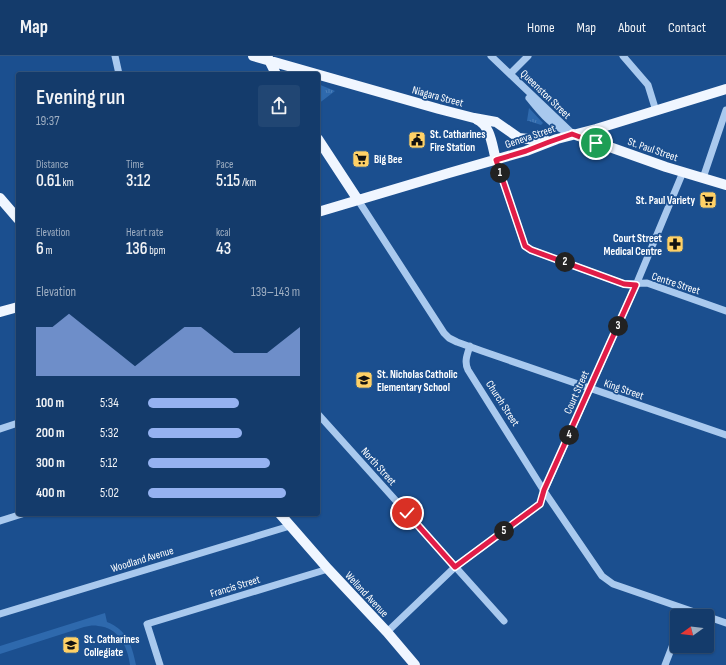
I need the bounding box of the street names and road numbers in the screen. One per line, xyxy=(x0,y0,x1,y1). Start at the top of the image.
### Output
street label: Queenston Street xyxy=(518,67,574,122)
street label: Niagara Street xyxy=(411,83,466,110)
street label: Geneva Street xyxy=(503,122,558,151)
street label: St. Paul Street xyxy=(626,135,680,164)
street label: Centre Street xyxy=(650,270,702,298)
street label: Court Street xyxy=(561,368,592,416)
street label: King Street xyxy=(602,377,646,403)
street label: Church Street xyxy=(483,378,522,429)
street label: North Street xyxy=(358,445,399,488)
street label: Woodland Avenue xyxy=(109,544,175,575)
street label: Welland Avenue xyxy=(342,569,391,620)
street label: Francis Street xyxy=(209,573,262,600)

